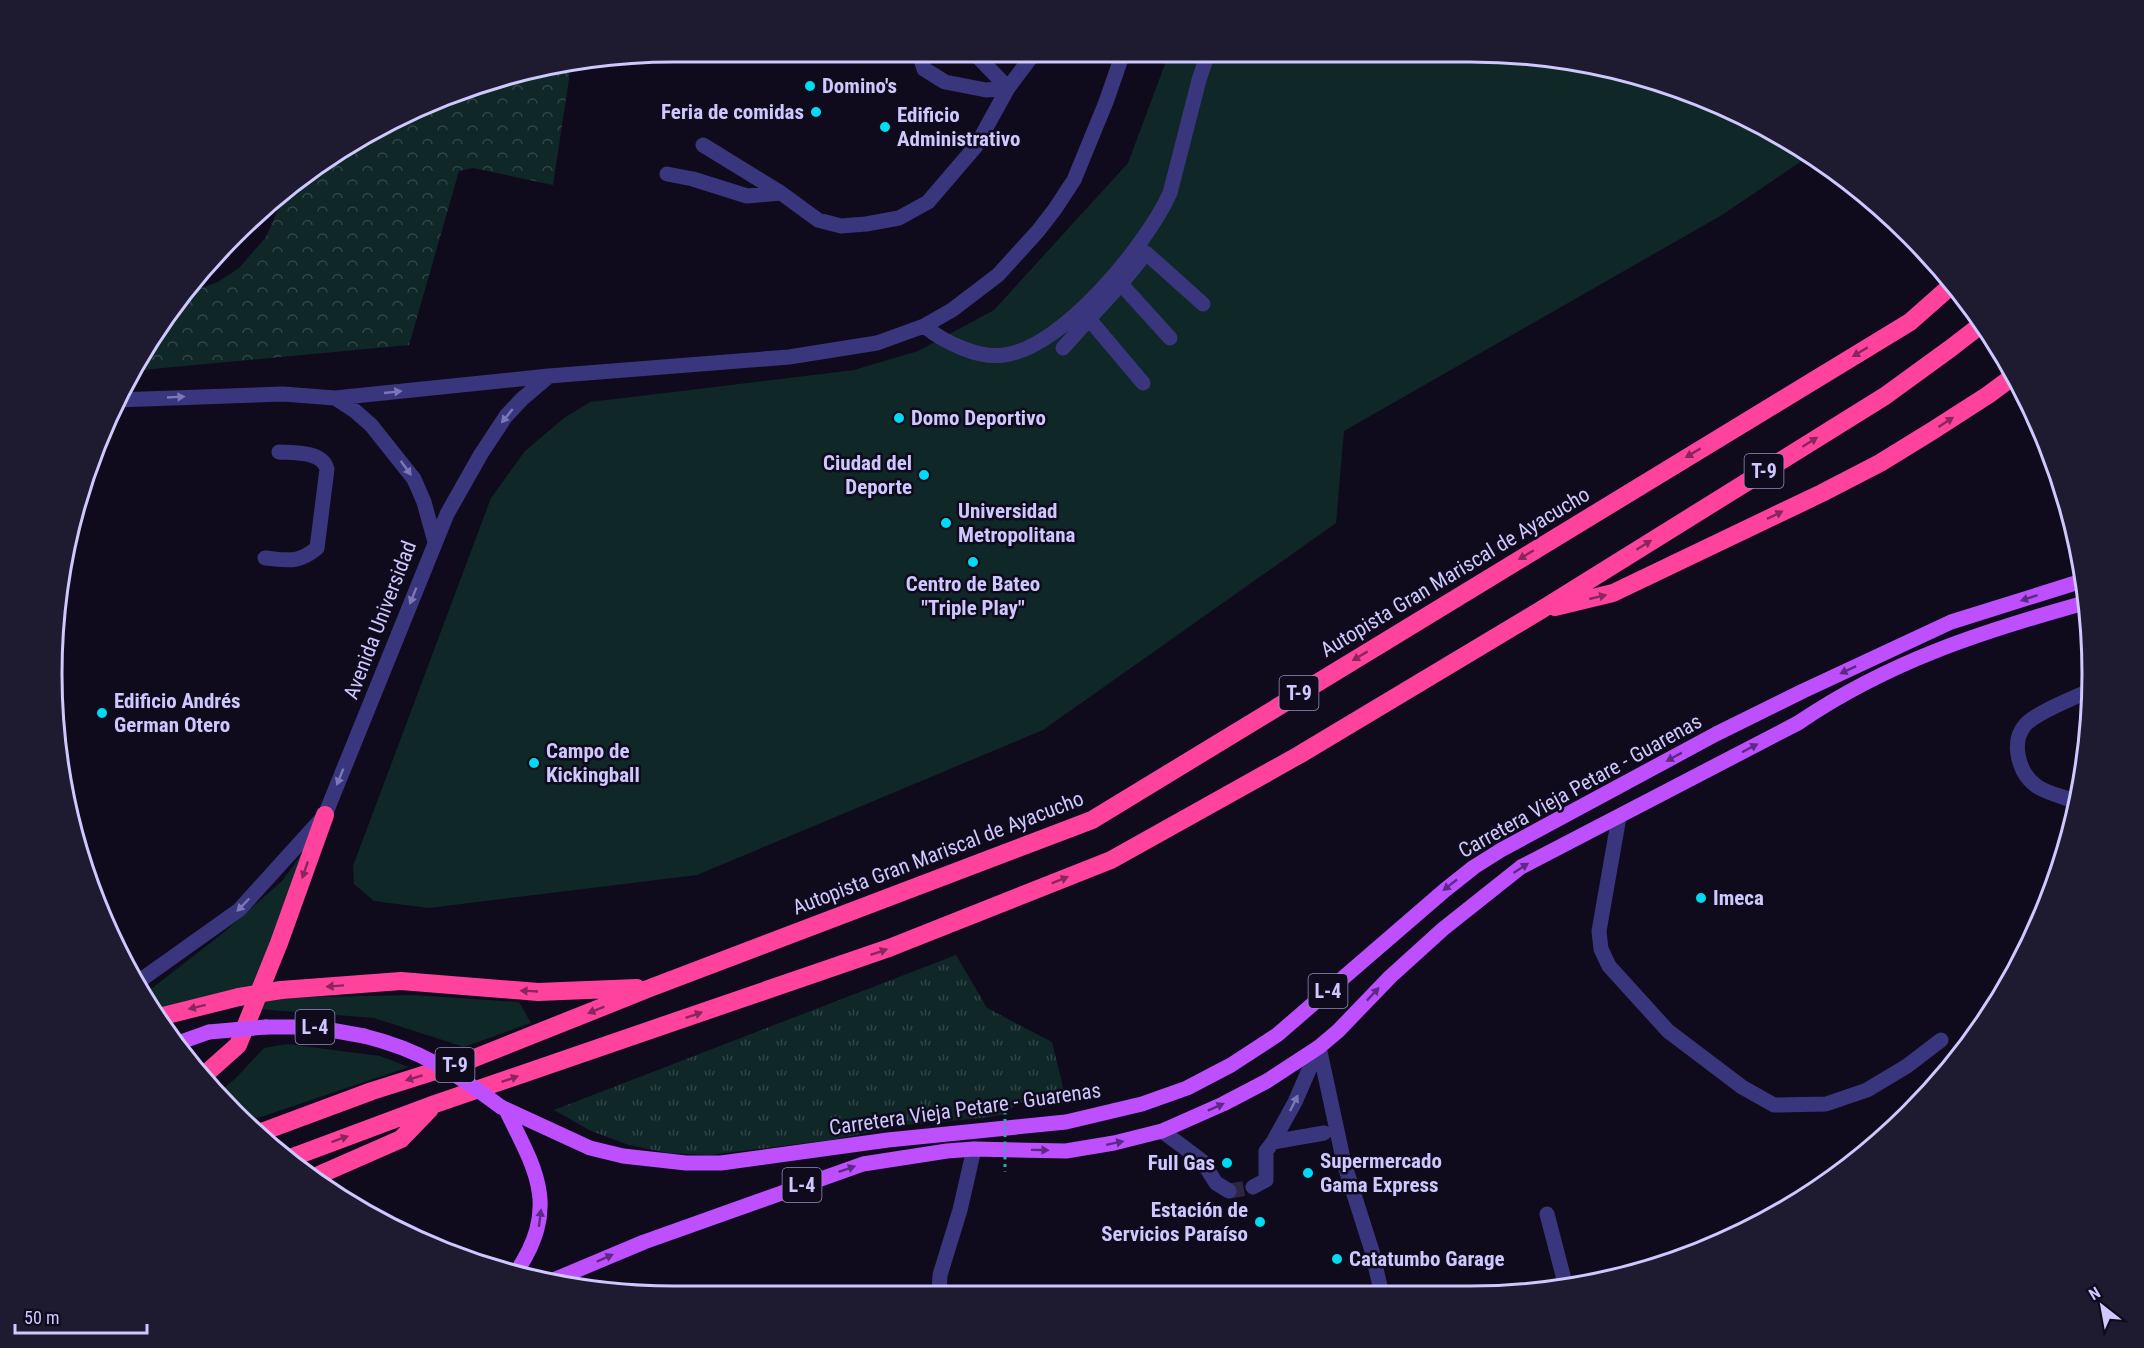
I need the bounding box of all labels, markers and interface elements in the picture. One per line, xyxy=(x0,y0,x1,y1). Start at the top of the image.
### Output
place label: Domino's xyxy=(822,74,897,98)
marker: Domino's xyxy=(803,79,817,93)
place label: Feria de comidas xyxy=(661,100,804,124)
place label: Edificio Administrativo xyxy=(897,103,1020,151)
marker: Feria de comidas xyxy=(809,105,823,119)
marker: Edificio Administrativo xyxy=(878,120,892,134)
one-way arrow xyxy=(1852,347,1868,358)
one-way arrow xyxy=(384,387,403,397)
one-way arrow xyxy=(166,392,185,402)
place label: Domo Deportivo xyxy=(911,406,1046,430)
one-way arrow xyxy=(502,409,514,424)
marker: Domo Deportivo xyxy=(892,411,906,425)
one-way arrow xyxy=(1938,417,1954,428)
one-way arrow xyxy=(1802,437,1818,448)
one-way arrow xyxy=(1685,448,1701,459)
place label: Ciudad del Deporte xyxy=(823,451,912,499)
road number: T-9 xyxy=(1744,454,1784,488)
one-way arrow xyxy=(400,460,412,476)
marker: Ciudad del Deporte xyxy=(917,468,931,482)
street label: Autopista Gran Mariscal de Ayacucho xyxy=(1316,482,1594,662)
place label: Universidad Metropolitana xyxy=(958,499,1076,547)
one-way arrow xyxy=(1767,511,1784,520)
marker: Universidad Metropolitana xyxy=(939,516,953,530)
street label: Avenida Universidad xyxy=(339,537,421,703)
one-way arrow xyxy=(1636,540,1652,551)
one-way arrow xyxy=(1518,549,1534,560)
marker: Centro de Bateo "Triple Play" xyxy=(966,555,980,569)
place label: Centro de Bateo "Triple Play" xyxy=(906,572,1040,620)
one-way arrow xyxy=(408,588,418,606)
one-way arrow xyxy=(1589,591,1607,601)
one-way arrow xyxy=(2020,593,2038,603)
one-way arrow xyxy=(1352,651,1368,662)
one-way arrow xyxy=(1839,665,1857,675)
road number: T-9 xyxy=(1280,676,1318,710)
place label: Edificio Andrés German Otero xyxy=(114,689,241,737)
marker: Edificio Andrés German Otero xyxy=(95,706,109,720)
street label: Carretera Vieja Petare - Guarenas xyxy=(1454,709,1706,863)
place label: Campo de Kickingball xyxy=(546,739,640,787)
one-way arrow xyxy=(1741,743,1758,753)
one-way arrow xyxy=(1665,752,1682,762)
marker: Campo de Kickingball xyxy=(527,756,541,770)
one-way arrow xyxy=(335,768,344,786)
street label: Autopista Gran Mariscal de Ayacucho xyxy=(789,786,1087,920)
one-way arrow xyxy=(300,861,310,879)
one-way arrow xyxy=(1513,863,1529,874)
one-way arrow xyxy=(1051,875,1069,884)
one-way arrow xyxy=(1443,879,1458,891)
place label: Imeca xyxy=(1713,886,1764,910)
marker: Imeca xyxy=(1694,891,1708,905)
one-way arrow xyxy=(236,897,250,912)
one-way arrow xyxy=(870,947,888,956)
road number: L-4 xyxy=(1308,974,1348,1008)
one-way arrow xyxy=(325,981,344,991)
one-way arrow xyxy=(520,986,539,995)
one-way arrow xyxy=(1366,987,1380,1002)
one-way arrow xyxy=(188,1003,206,1013)
one-way arrow xyxy=(587,1006,605,1015)
road number: L-4 xyxy=(296,1010,334,1044)
one-way arrow xyxy=(685,1010,703,1020)
road number: T-9 xyxy=(436,1048,474,1082)
one-way arrow xyxy=(501,1073,519,1083)
one-way arrow xyxy=(405,1074,423,1083)
street label: Carretera Vieja Petare - Guarenas xyxy=(827,1078,1103,1140)
one-way arrow xyxy=(1290,1094,1299,1111)
one-way arrow xyxy=(1207,1102,1225,1112)
one-way arrow xyxy=(331,1134,349,1144)
one-way arrow xyxy=(1105,1137,1124,1147)
one-way arrow xyxy=(1031,1145,1050,1155)
place label: Supermercado Gama Express xyxy=(1320,1149,1442,1197)
place label: Full Gas xyxy=(1148,1151,1215,1175)
marker: Full Gas xyxy=(1220,1156,1234,1170)
one-way arrow xyxy=(838,1164,856,1174)
marker: Supermercado Gama Express xyxy=(1301,1166,1315,1180)
road number: L-4 xyxy=(782,1168,822,1202)
place label: Estación de Servicios Paraíso xyxy=(1101,1198,1248,1246)
one-way arrow xyxy=(535,1209,544,1228)
marker: Estación de Servicios Paraíso xyxy=(1253,1215,1267,1229)
place label: Catatumbo Garage xyxy=(1349,1247,1505,1271)
marker: Catatumbo Garage xyxy=(1330,1252,1344,1266)
one-way arrow xyxy=(597,1254,614,1263)
north arrow xyxy=(2072,1276,2132,1336)
text: N xyxy=(2085,1283,2104,1304)
scale bar xyxy=(15,1297,147,1335)
text: 50 m xyxy=(24,1307,59,1328)

